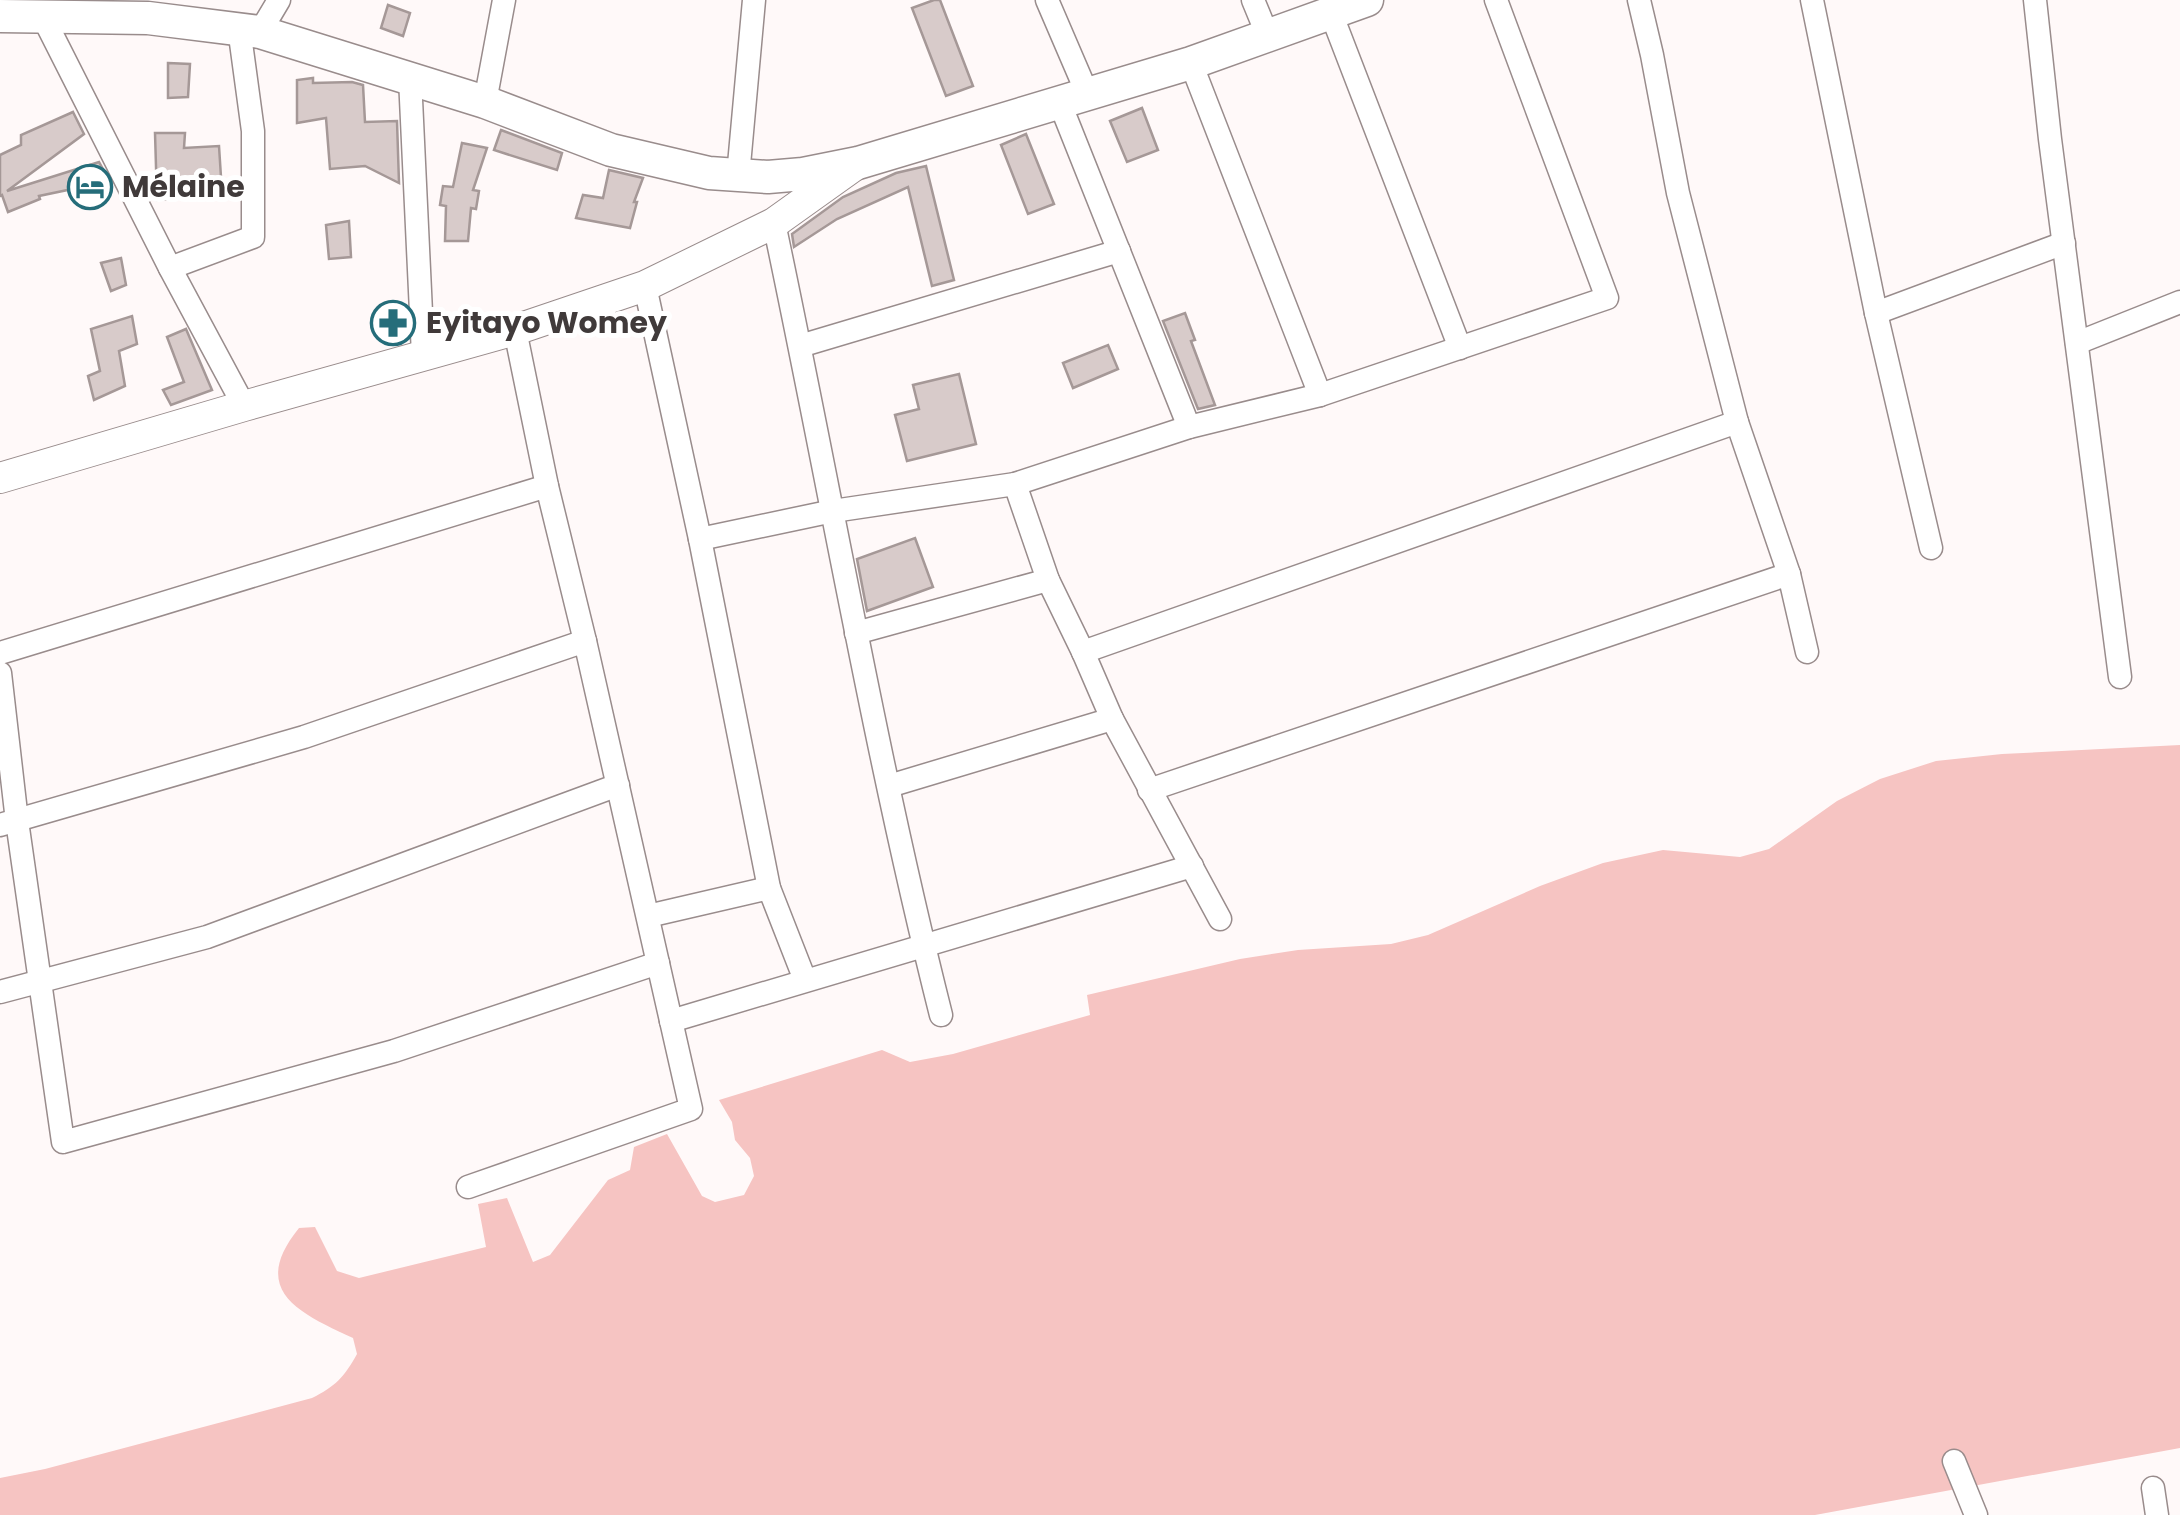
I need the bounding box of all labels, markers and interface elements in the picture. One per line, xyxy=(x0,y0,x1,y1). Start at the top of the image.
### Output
hotel icon: Mélaine xyxy=(67,164,113,210)
place label: Mélaine xyxy=(122,165,245,208)
pharmacy icon: Eyitayo Womey xyxy=(370,300,416,346)
place label: Eyitayo Womey xyxy=(426,301,667,344)

